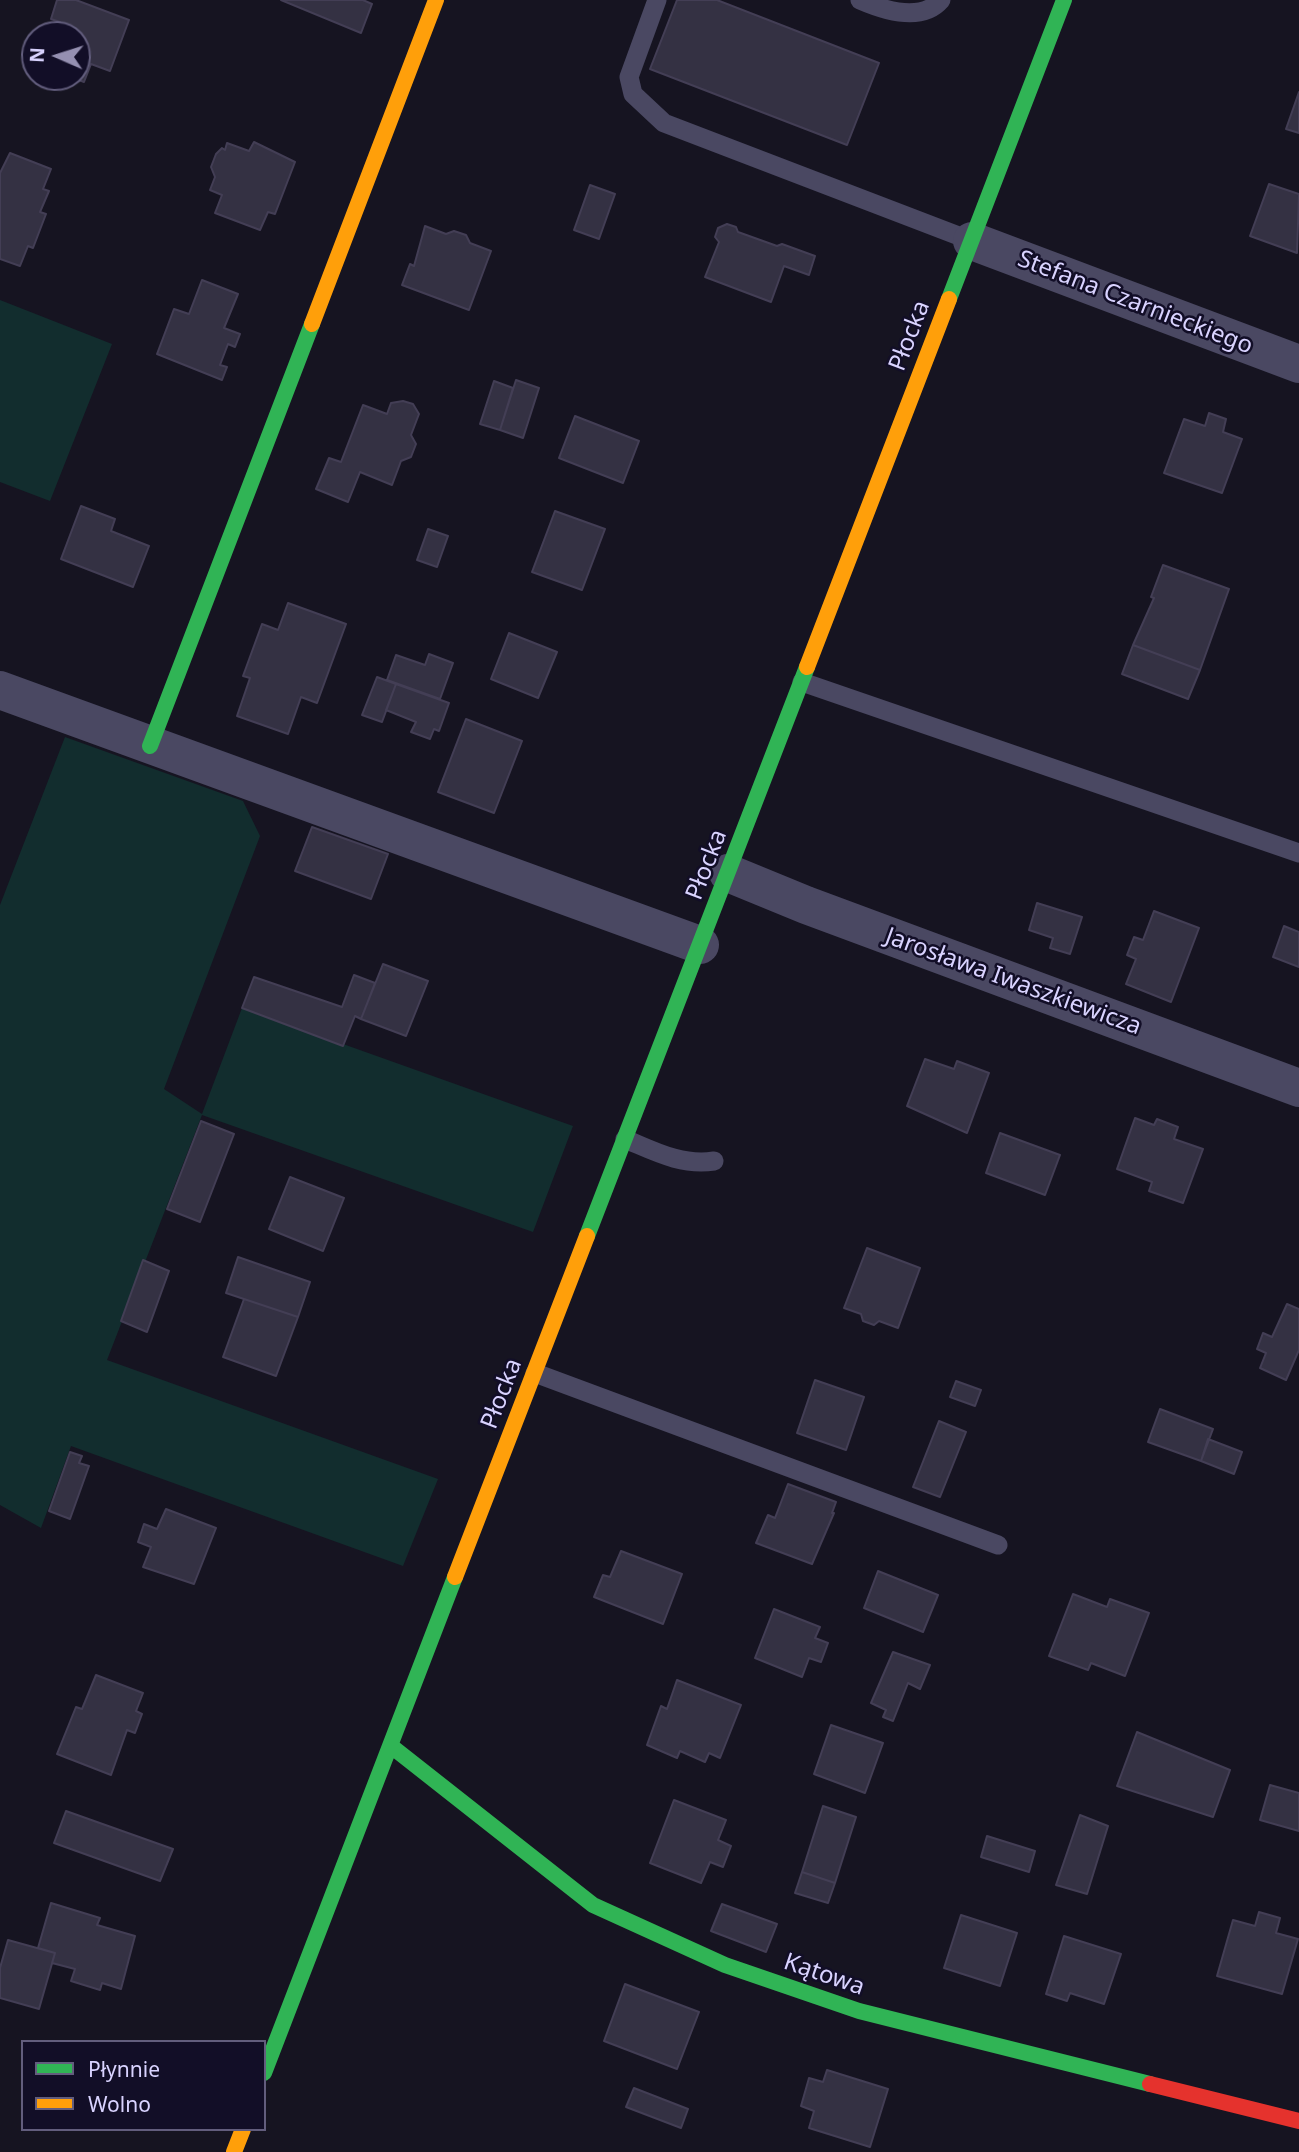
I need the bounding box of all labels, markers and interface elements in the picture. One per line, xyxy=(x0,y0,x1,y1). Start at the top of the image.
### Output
north arrow xyxy=(21,21,91,91)
text: N xyxy=(24,47,50,63)
street label: Stefana Czarnieckiego xyxy=(1013,245,1257,361)
street label: Płocka xyxy=(883,297,937,375)
street label: Płocka xyxy=(680,826,734,904)
street label: Jarosława Iwaszkiewicza xyxy=(881,922,1145,1042)
street label: Płocka xyxy=(475,1355,529,1433)
street label: Kątowa xyxy=(780,1948,868,2002)
legend xyxy=(21,2040,266,2131)
text: Płynnie xyxy=(88,2055,160,2083)
text: Wolno xyxy=(88,2090,151,2118)

